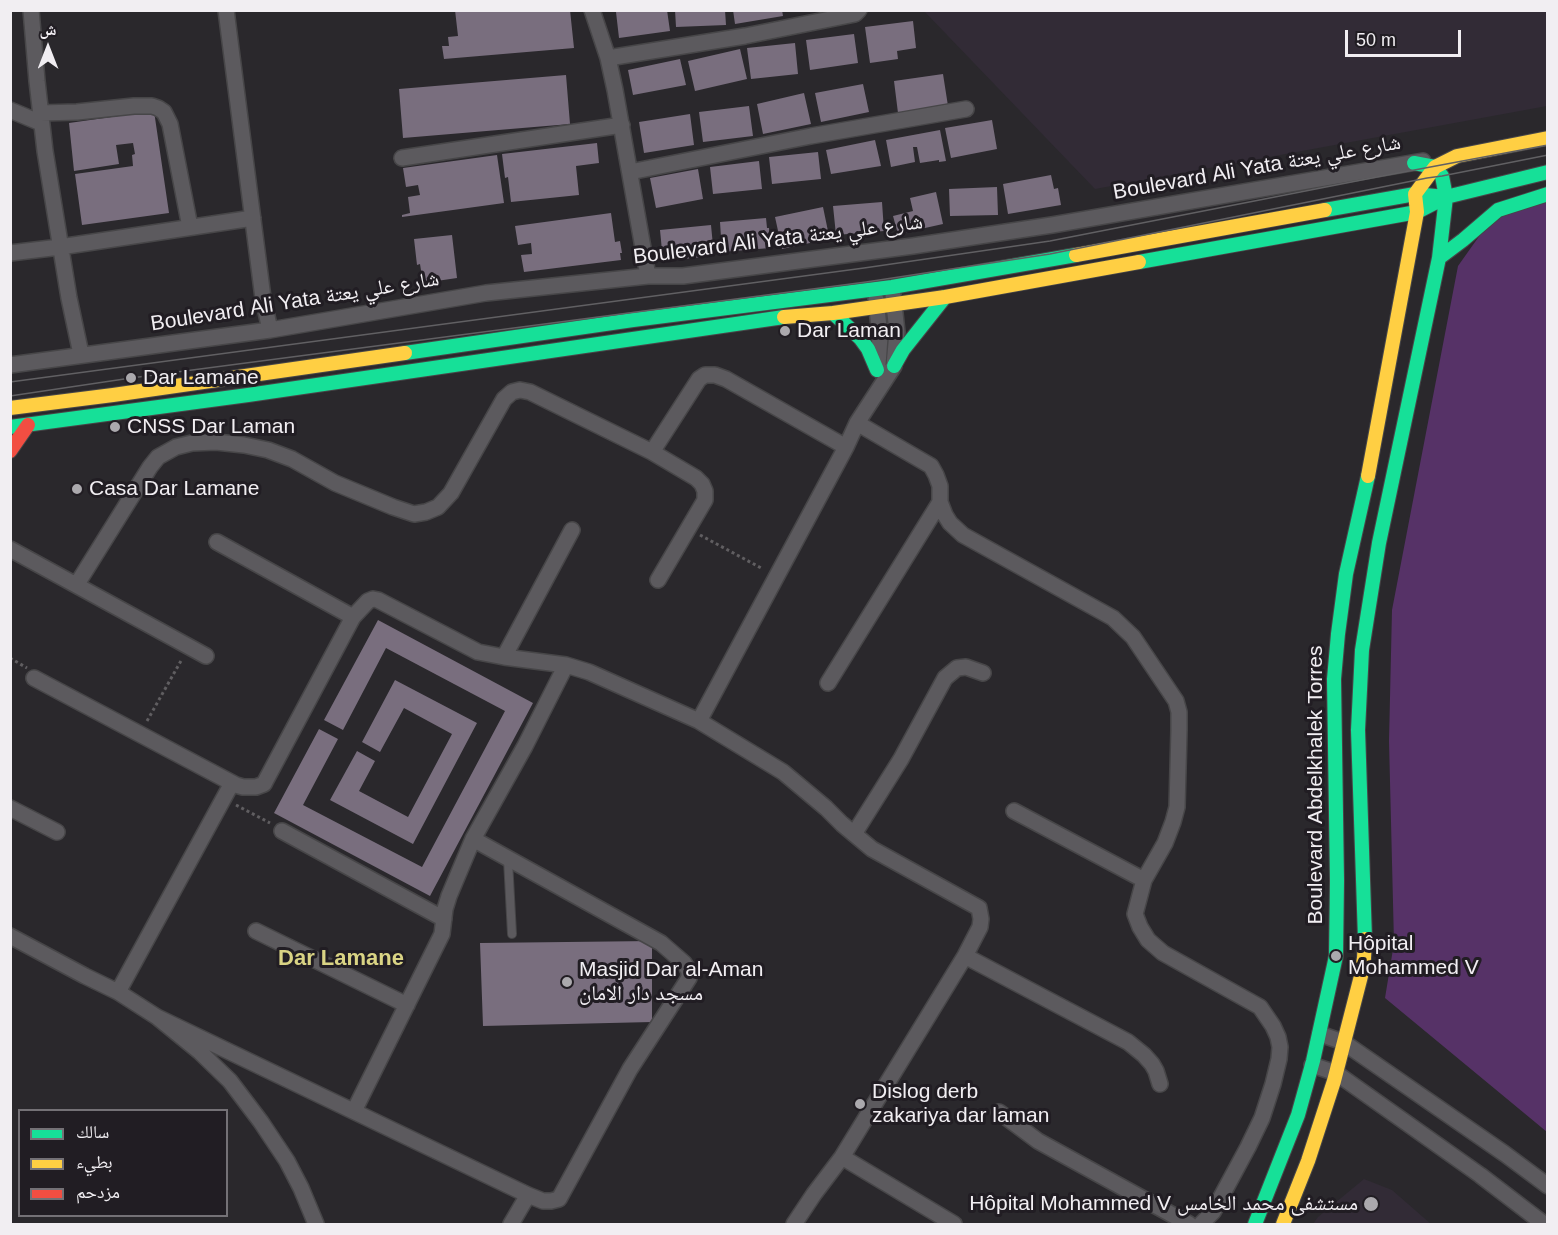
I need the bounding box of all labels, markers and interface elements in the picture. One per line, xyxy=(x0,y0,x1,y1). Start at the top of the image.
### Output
north arrow xyxy=(18,18,78,78)
scale bar xyxy=(1348,18,1464,56)
text: ش xyxy=(40,21,56,38)
text: 50 m xyxy=(1356,30,1396,50)
street label: Boulevard Ali Yata شارع علي يعتة xyxy=(1111,130,1403,206)
street label: Boulevard Ali Yata شارع علي يعتة xyxy=(632,210,924,270)
street label: Boulevard Ali Yata شارع علي يعتة xyxy=(149,267,441,337)
place label: Dar Laman xyxy=(797,318,901,344)
marker: Dar Laman xyxy=(778,324,792,338)
place label: Dar Lamane xyxy=(143,365,259,391)
marker: Dar Lamane xyxy=(124,371,138,385)
place label: CNSS Dar Laman xyxy=(127,414,295,440)
marker: CNSS Dar Laman xyxy=(108,420,122,434)
place label: Casa Dar Lamane xyxy=(89,476,259,502)
marker: Casa Dar Lamane xyxy=(70,482,84,496)
street label: Boulevard Abdelkhalek Torres xyxy=(1303,646,1329,924)
place label: Hôpital Mohammed V xyxy=(1348,931,1479,981)
district label: Dar Lamane xyxy=(278,946,404,972)
marker: Hôpital Mohammed V xyxy=(1329,949,1343,963)
place label: Masjid Dar al-Aman مسجد دار الامان xyxy=(579,957,763,1007)
marker: Masjid Dar al-Aman مسجد دار الامان xyxy=(560,975,574,989)
place label: Dislog derb zakariya dar laman xyxy=(872,1079,1049,1129)
marker: Dislog derb zakariya dar laman xyxy=(853,1097,867,1111)
legend xyxy=(18,1109,228,1217)
text: سالك xyxy=(76,1122,109,1142)
text: بطيء xyxy=(76,1152,113,1172)
text: مزدحم xyxy=(76,1182,120,1202)
place label: Hôpital Mohammed V مستشفى محمد الخامس xyxy=(969,1191,1358,1217)
marker: Hôpital Mohammed V مستشفى محمد الخامس xyxy=(1362,1195,1380,1213)

